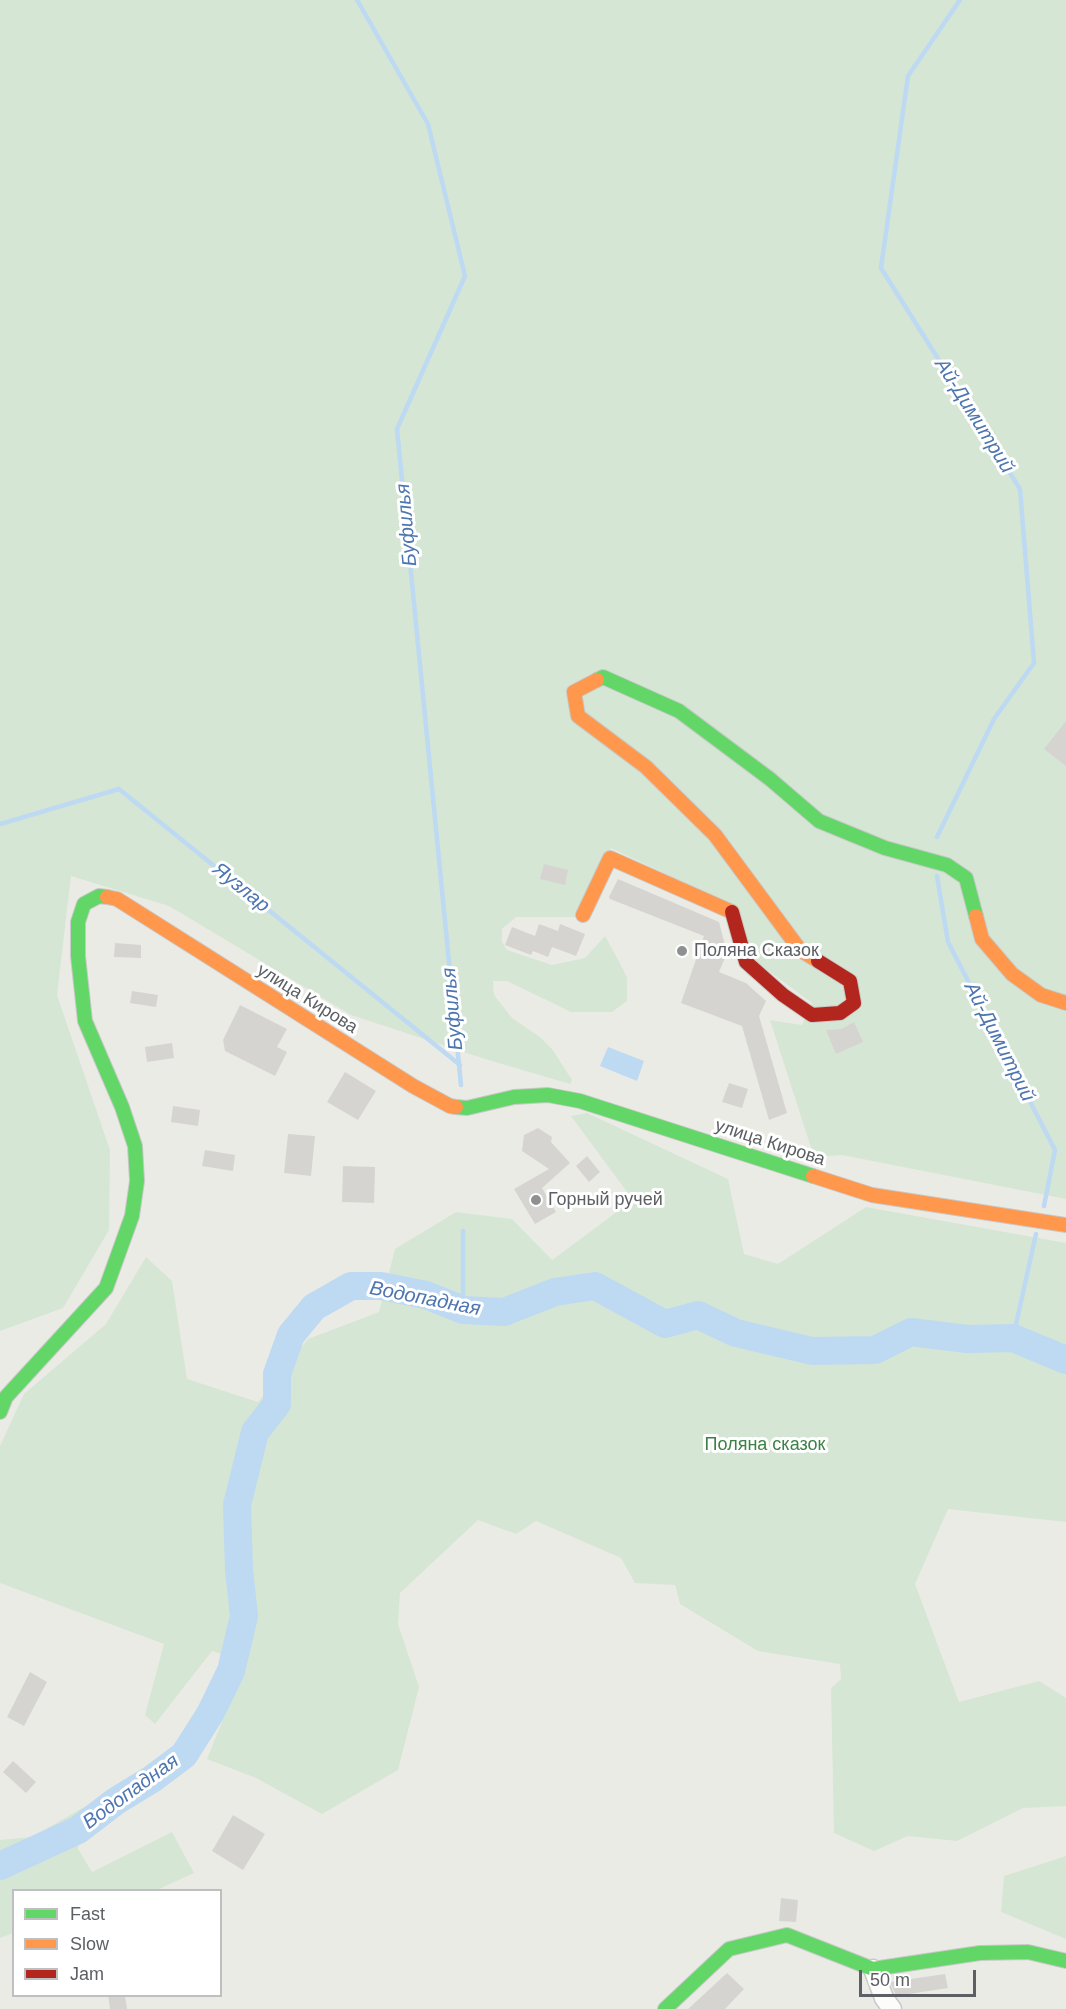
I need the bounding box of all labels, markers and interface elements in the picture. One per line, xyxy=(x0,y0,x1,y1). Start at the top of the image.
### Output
water label: Ай-Димитрий xyxy=(929,354,1019,478)
water label: Буфилья xyxy=(391,483,423,567)
water label: Яузлар xyxy=(208,858,274,918)
place label: Поляна Сказок xyxy=(694,940,819,962)
marker: Поляна Сказок xyxy=(675,944,689,958)
street label: улица Кирова xyxy=(253,960,361,1038)
water label: Буфилья xyxy=(437,967,469,1051)
water label: Ай-Димитрий xyxy=(959,978,1039,1106)
street label: улица Кирова xyxy=(712,1115,828,1171)
place label: Горный ручей xyxy=(548,1189,663,1211)
marker: Горный ручей xyxy=(529,1193,543,1207)
water label: Водопадная xyxy=(367,1276,483,1322)
park label: Поляна сказок xyxy=(705,1434,825,1456)
water label: Водопадная xyxy=(78,1749,184,1835)
legend xyxy=(12,1889,222,1997)
text: Fast xyxy=(70,1904,105,1924)
text: Slow xyxy=(70,1934,109,1954)
scale bar xyxy=(862,1958,979,1996)
text: Jam xyxy=(70,1964,104,1984)
text: 50 m xyxy=(870,1970,910,1990)

